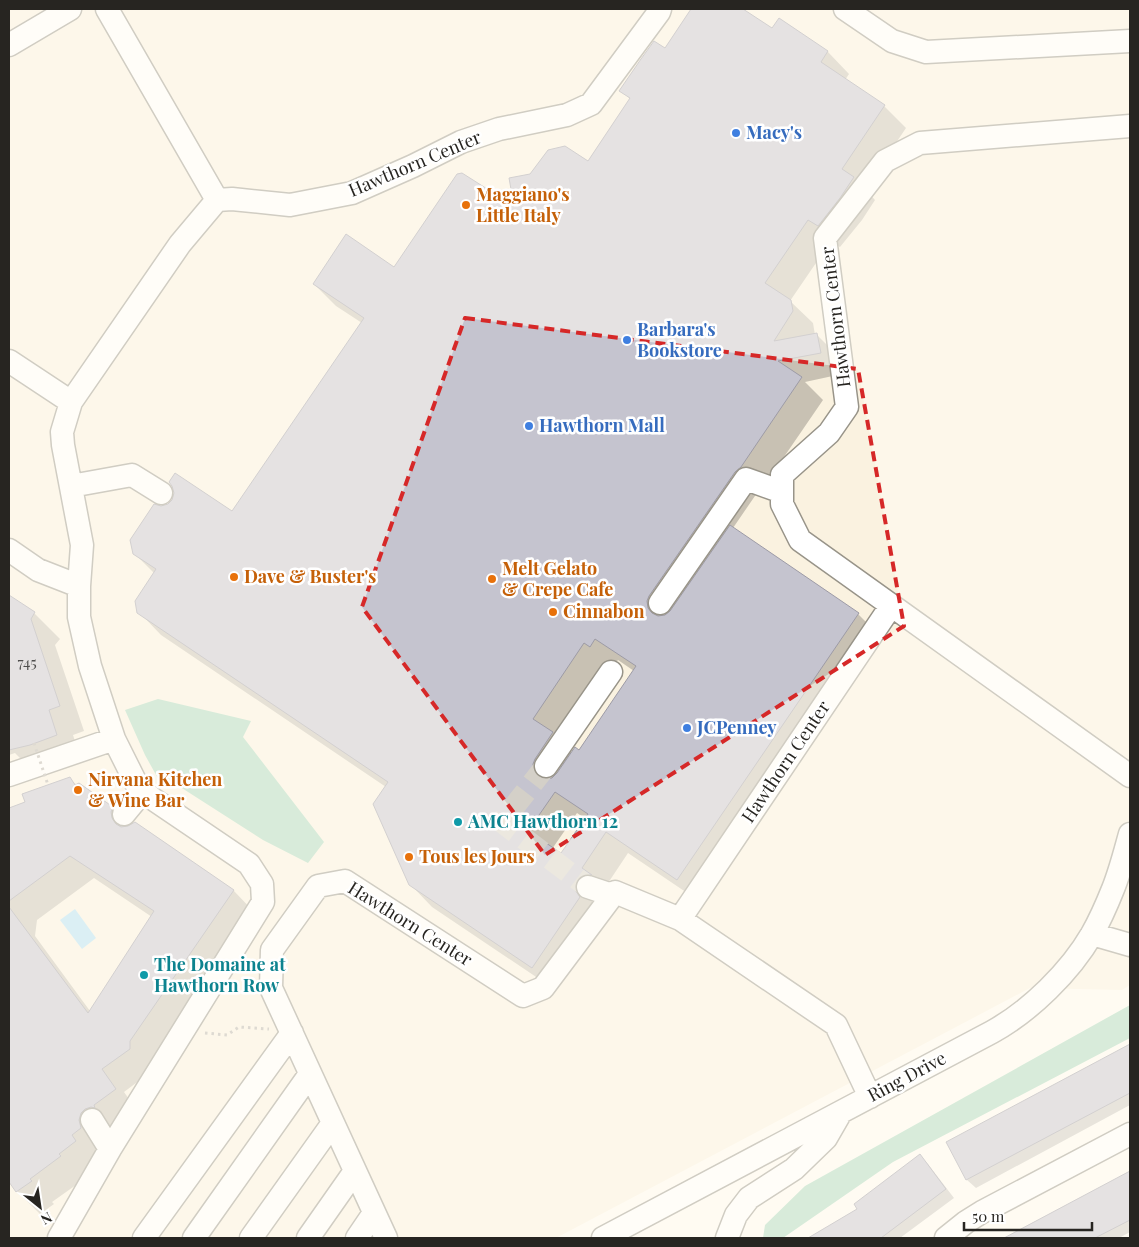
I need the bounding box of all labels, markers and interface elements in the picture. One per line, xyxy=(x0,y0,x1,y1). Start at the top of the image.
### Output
place label: Macy's xyxy=(746,120,802,144)
street label: Hawthorn Center xyxy=(345,124,485,202)
marker: Macy's xyxy=(730,127,742,139)
place label: Maggiano's Little Italy xyxy=(476,182,569,227)
marker: Maggiano's Little Italy xyxy=(460,199,472,211)
street label: Hawthorn Center xyxy=(814,245,856,389)
place label: Barbara's Bookstore xyxy=(637,317,722,362)
marker: Barbara's Bookstore xyxy=(621,334,633,346)
place label: Hawthorn Mall xyxy=(539,413,665,437)
marker: Hawthorn Mall xyxy=(523,420,535,432)
place label: Melt Gelato & Crepe Cafe xyxy=(502,556,613,601)
place label: Dave & Buster's xyxy=(244,564,376,588)
marker: Dave & Buster's xyxy=(228,571,240,583)
marker: Melt Gelato & Crepe Cafe xyxy=(486,573,498,585)
place label: Cinnabon xyxy=(563,599,645,623)
marker: Cinnabon xyxy=(547,606,559,618)
house number: 745 xyxy=(17,652,37,672)
street label: Hawthorn Center xyxy=(736,696,835,827)
place label: JCPenney xyxy=(696,715,777,739)
marker: JCPenney xyxy=(681,722,693,734)
place label: Nirvana Kitchen & Wine Bar xyxy=(88,767,222,812)
marker: Nirvana Kitchen & Wine Bar xyxy=(72,784,84,796)
place label: AMC Hawthorn 12 xyxy=(467,809,618,833)
marker: AMC Hawthorn 12 xyxy=(452,816,464,828)
place label: Tous les Jours xyxy=(419,844,535,868)
marker: Tous les Jours xyxy=(403,851,415,863)
street label: Hawthorn Center xyxy=(344,875,477,971)
place label: The Domaine at Hawthorn Row xyxy=(154,952,286,997)
marker: The Domaine at Hawthorn Row xyxy=(138,969,150,981)
street label: Ring Drive xyxy=(863,1045,950,1107)
north arrow xyxy=(15,1182,65,1232)
scale bar xyxy=(964,1200,1092,1232)
text: 50 m xyxy=(972,1206,1005,1226)
text: N xyxy=(38,1208,56,1229)

